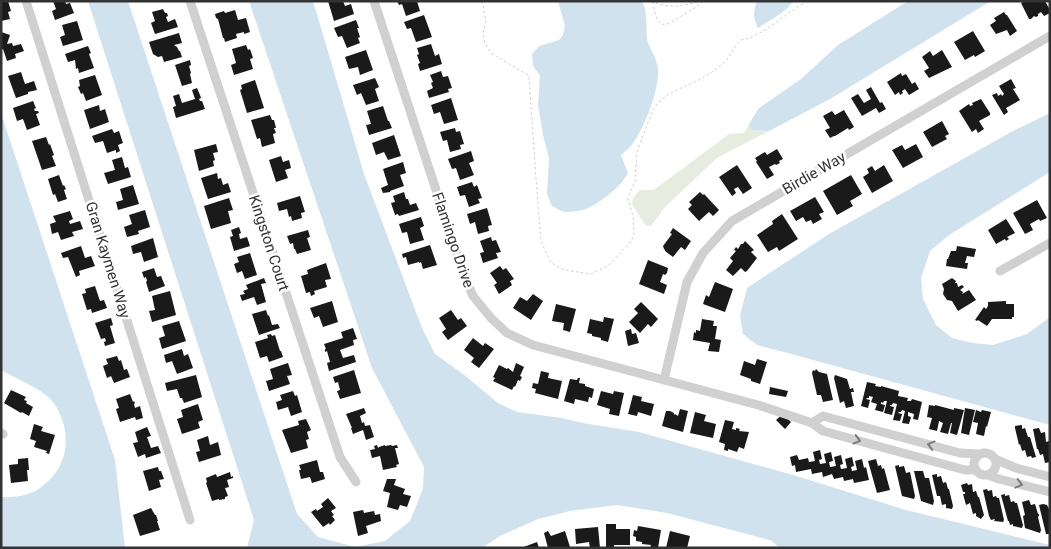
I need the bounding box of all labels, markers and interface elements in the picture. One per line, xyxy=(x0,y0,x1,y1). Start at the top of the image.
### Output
street label: Birdie Way xyxy=(779,148,849,198)
street label: Flamingo Drive xyxy=(428,190,478,290)
street label: Kingston Court xyxy=(245,193,293,293)
street label: Gran Kaymen Way xyxy=(82,199,134,321)
one-way arrow xyxy=(853,435,861,445)
one-way arrow xyxy=(926,440,935,451)
one-way arrow xyxy=(1014,478,1023,489)

